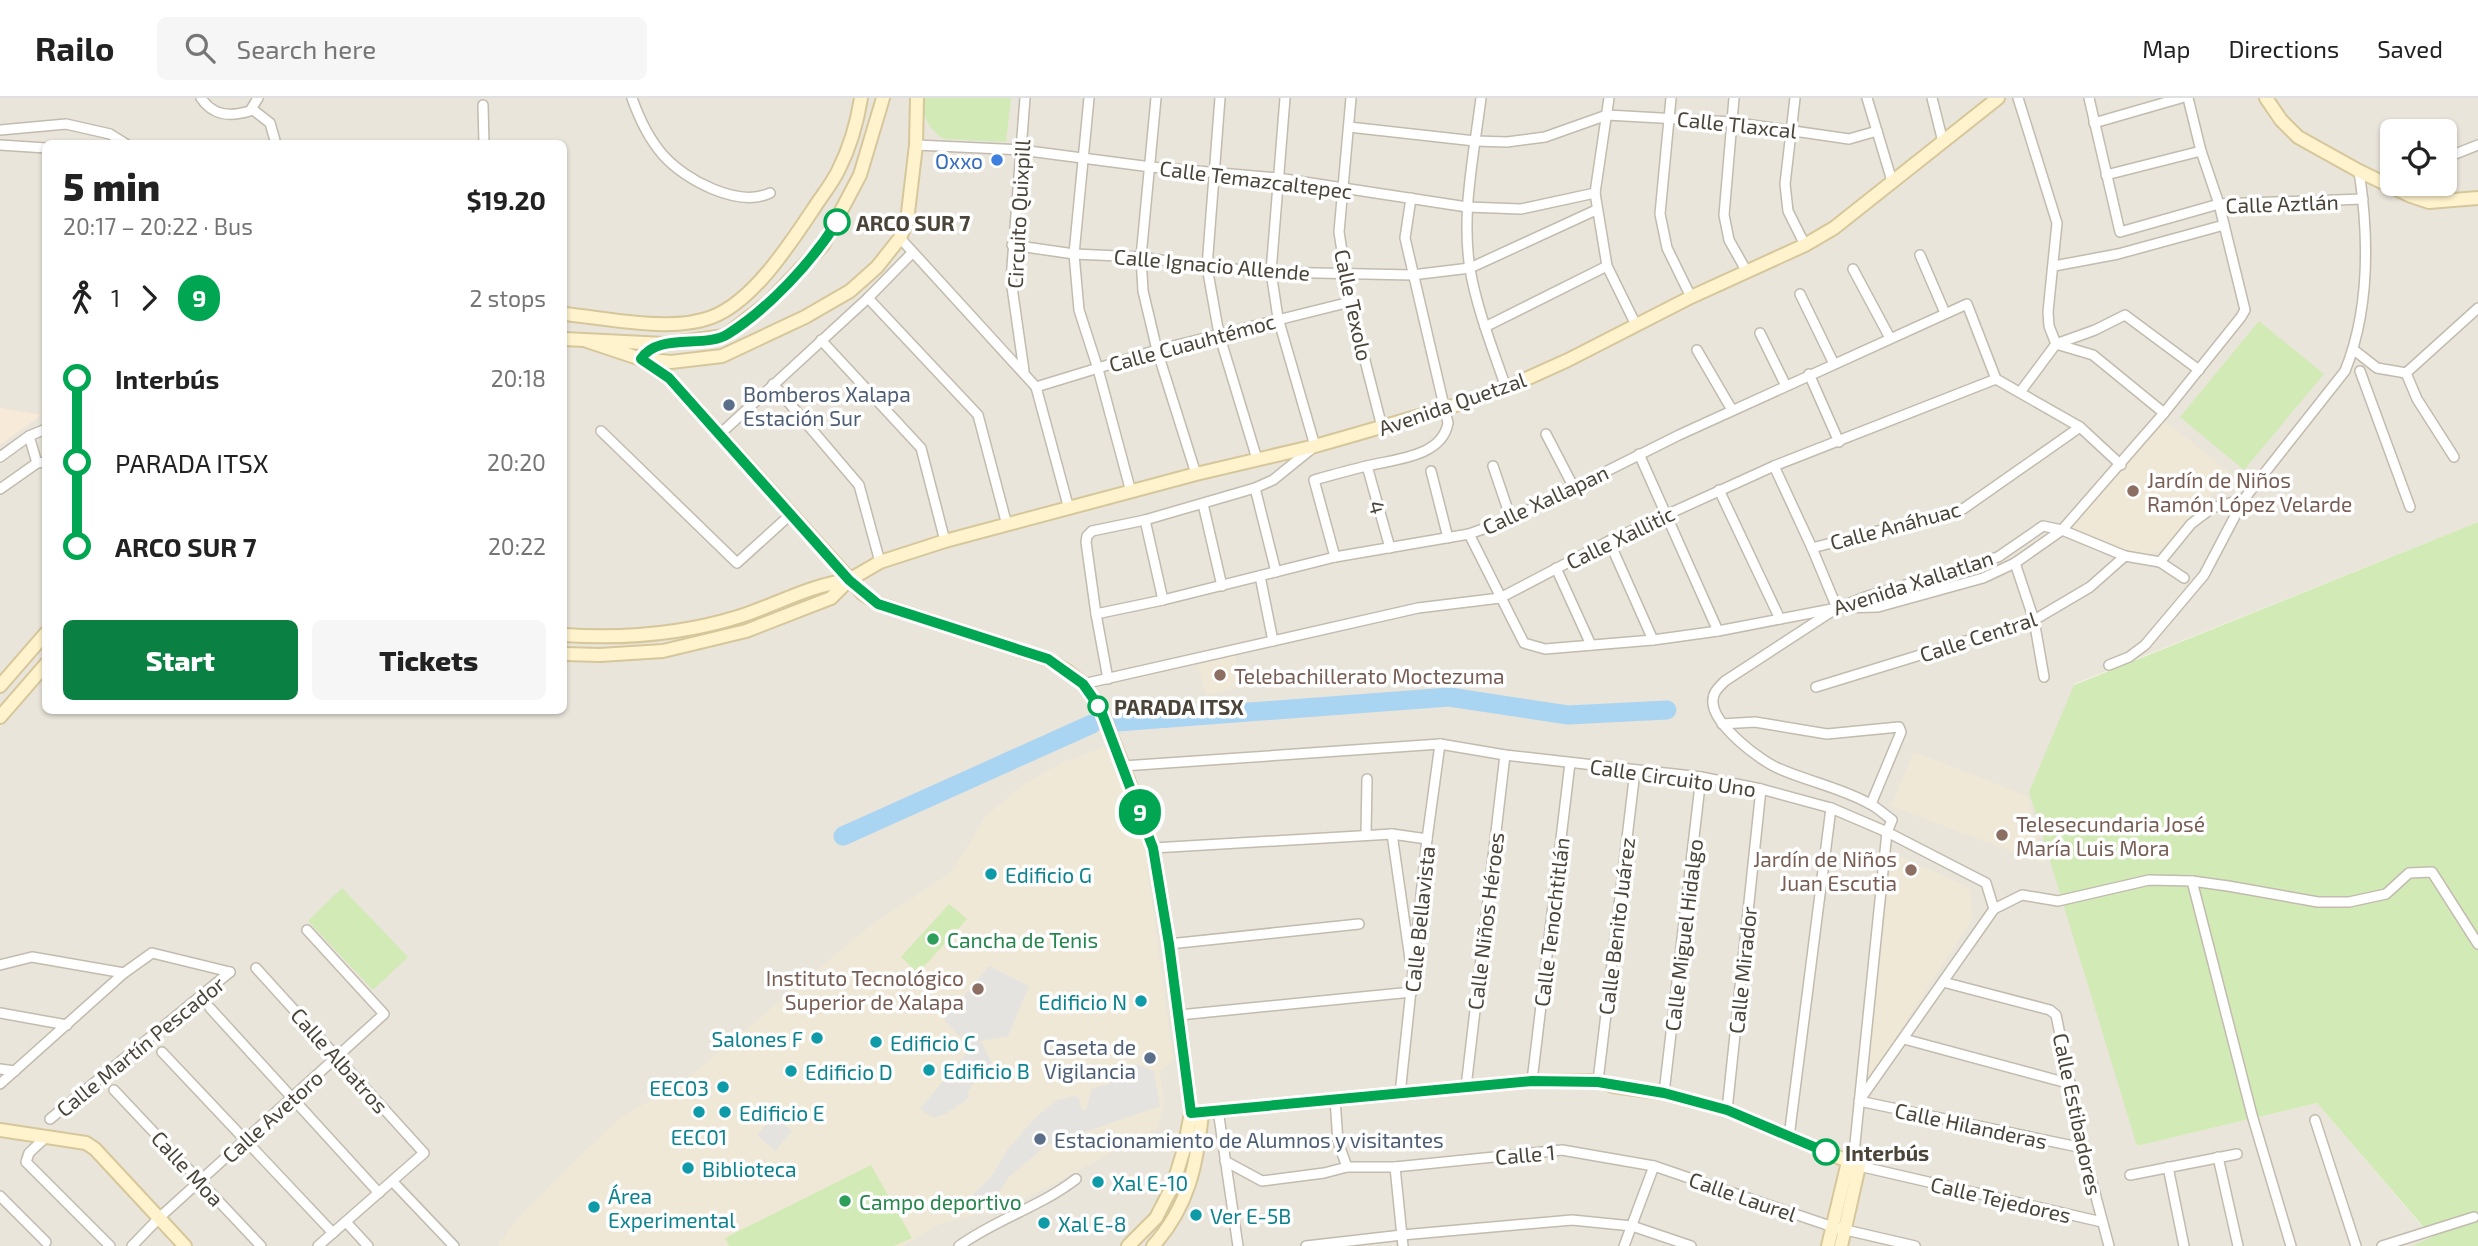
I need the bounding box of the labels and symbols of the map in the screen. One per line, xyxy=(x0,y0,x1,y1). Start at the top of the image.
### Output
street label: Calle Tlaxcal xyxy=(1676,105,1799,143)
street label: Circuito Quixpill xyxy=(1002,138,1035,289)
place label: Oxxo xyxy=(935,148,983,173)
marker: Oxxo xyxy=(989,152,1005,168)
street label: Calle Temazcaltepec xyxy=(1158,155,1354,203)
street label: Calle Aztlán xyxy=(2225,189,2339,217)
marker: ARCO SUR 7 xyxy=(824,209,850,235)
place label: ARCO SUR 7 xyxy=(856,210,970,235)
street label: Calle Ignacio Allende xyxy=(1113,243,1311,285)
street label: Calle Texolo xyxy=(1330,247,1378,363)
street label: Calle Cuauhtémoc xyxy=(1106,308,1278,376)
street label: Avenida Quetzal xyxy=(1375,366,1530,441)
place label: Bomberos Xalapa Estación Sur xyxy=(743,381,911,430)
marker: Bomberos Xalapa Estación Sur xyxy=(721,397,737,413)
street label: Calle Xallapan xyxy=(1478,459,1612,539)
place label: Jardín de Niños Ramón López Velarde xyxy=(2147,467,2352,516)
marker: Jardín de Niños Ramón López Velarde xyxy=(2125,483,2141,499)
street label: Calle Anáhuac xyxy=(1827,496,1963,554)
street label: 4 xyxy=(1364,497,1392,517)
street label: Calle Xallitic xyxy=(1562,500,1678,574)
street label: Avenida Xallatlan xyxy=(1830,544,1996,620)
street label: Calle Central xyxy=(1916,605,2040,667)
place label: Telebachillerato Moctezuma xyxy=(1234,663,1505,688)
marker: Telebachillerato Moctezuma xyxy=(1212,667,1228,683)
place label: PARADA ITSX xyxy=(1114,694,1244,719)
marker: PARADA ITSX xyxy=(1088,696,1108,716)
street label: Calle Circuito Uno xyxy=(1588,753,1758,801)
line badge: 9 xyxy=(1117,789,1163,835)
place label: Telesecundaria José María Luis Mora xyxy=(2016,811,2205,860)
marker: Telesecundaria José María Luis Mora xyxy=(1994,827,2010,843)
street label: Calle Niños Héroes xyxy=(1462,831,1508,1011)
street label: Calle Tenochtitlán xyxy=(1528,836,1574,1008)
street label: Calle Benito Juárez xyxy=(1593,836,1639,1016)
street label: Calle Miguel Hidalgo xyxy=(1659,837,1707,1033)
street label: Calle Bellavista xyxy=(1399,845,1439,993)
place label: Jardín de Niños Juan Escutia xyxy=(1753,846,1897,895)
place label: Edificio G xyxy=(1005,862,1092,887)
marker: Jardín de Niños Juan Escutia xyxy=(1903,862,1919,878)
marker: Edificio G xyxy=(983,866,999,882)
street label: Calle Mirador xyxy=(1723,905,1761,1035)
place label: Cancha de Tenis xyxy=(947,927,1098,952)
marker: Cancha de Tenis xyxy=(925,931,941,947)
place label: Instituto Tecnológico Superior de Xalapa xyxy=(766,965,964,1014)
street label: Calle Martín Pescador xyxy=(51,970,229,1121)
marker: Instituto Tecnológico Superior de Xalapa xyxy=(970,981,986,997)
place label: Edificio N xyxy=(1038,989,1127,1014)
marker: Edificio N xyxy=(1133,993,1149,1009)
street label: Calle Albatros xyxy=(286,1002,394,1118)
place label: Salones F xyxy=(711,1026,803,1051)
marker: Salones F xyxy=(809,1030,825,1046)
place label: Edificio C xyxy=(890,1030,976,1055)
street label: Calle Estibadores xyxy=(2049,1031,2107,1197)
marker: Edificio C xyxy=(868,1034,884,1050)
place label: Caseta de Vigilancia xyxy=(1043,1034,1136,1083)
marker: Caseta de Vigilancia xyxy=(1142,1050,1158,1066)
place label: Edificio B xyxy=(943,1058,1030,1083)
place label: Edificio D xyxy=(805,1059,893,1084)
marker: Edificio B xyxy=(921,1062,937,1078)
marker: Edificio D xyxy=(783,1063,799,1079)
street label: Calle Avetoro xyxy=(217,1064,327,1168)
place label: EEC03 xyxy=(649,1075,709,1100)
marker: EEC03 xyxy=(715,1079,731,1095)
street label: Calle Hilanderas xyxy=(1893,1097,2049,1153)
place label: Edificio E xyxy=(739,1100,825,1125)
marker: EEC01 xyxy=(691,1104,707,1120)
marker: Edificio E xyxy=(717,1104,733,1120)
place label: EEC01 xyxy=(671,1124,727,1149)
street label: Calle Moa xyxy=(147,1125,229,1211)
place label: Estacionamiento de Alumnos y visitantes xyxy=(1054,1127,1444,1152)
marker: Estacionamiento de Alumnos y visitantes xyxy=(1032,1131,1048,1147)
street label: Calle 1 xyxy=(1494,1139,1556,1169)
marker: Interbús xyxy=(1813,1139,1839,1165)
place label: Interbús xyxy=(1845,1140,1929,1165)
place label: Biblioteca xyxy=(702,1156,797,1181)
marker: Biblioteca xyxy=(680,1160,696,1176)
street label: Calle Laurel xyxy=(1686,1166,1801,1226)
place label: Xal E-10 xyxy=(1112,1170,1188,1195)
street label: Calle Tejedores xyxy=(1928,1171,2074,1228)
marker: Xal E-10 xyxy=(1090,1174,1106,1190)
place label: Área Experimental xyxy=(608,1183,736,1232)
place label: Campo deportivo xyxy=(859,1189,1022,1214)
marker: Campo deportivo xyxy=(837,1193,853,1209)
marker: Área Experimental xyxy=(586,1199,602,1215)
place label: Ver E-5B xyxy=(1210,1203,1291,1228)
marker: Ver E-5B xyxy=(1188,1207,1204,1223)
place label: Xal E-8 xyxy=(1058,1211,1127,1236)
marker: Xal E-8 xyxy=(1036,1215,1052,1231)

